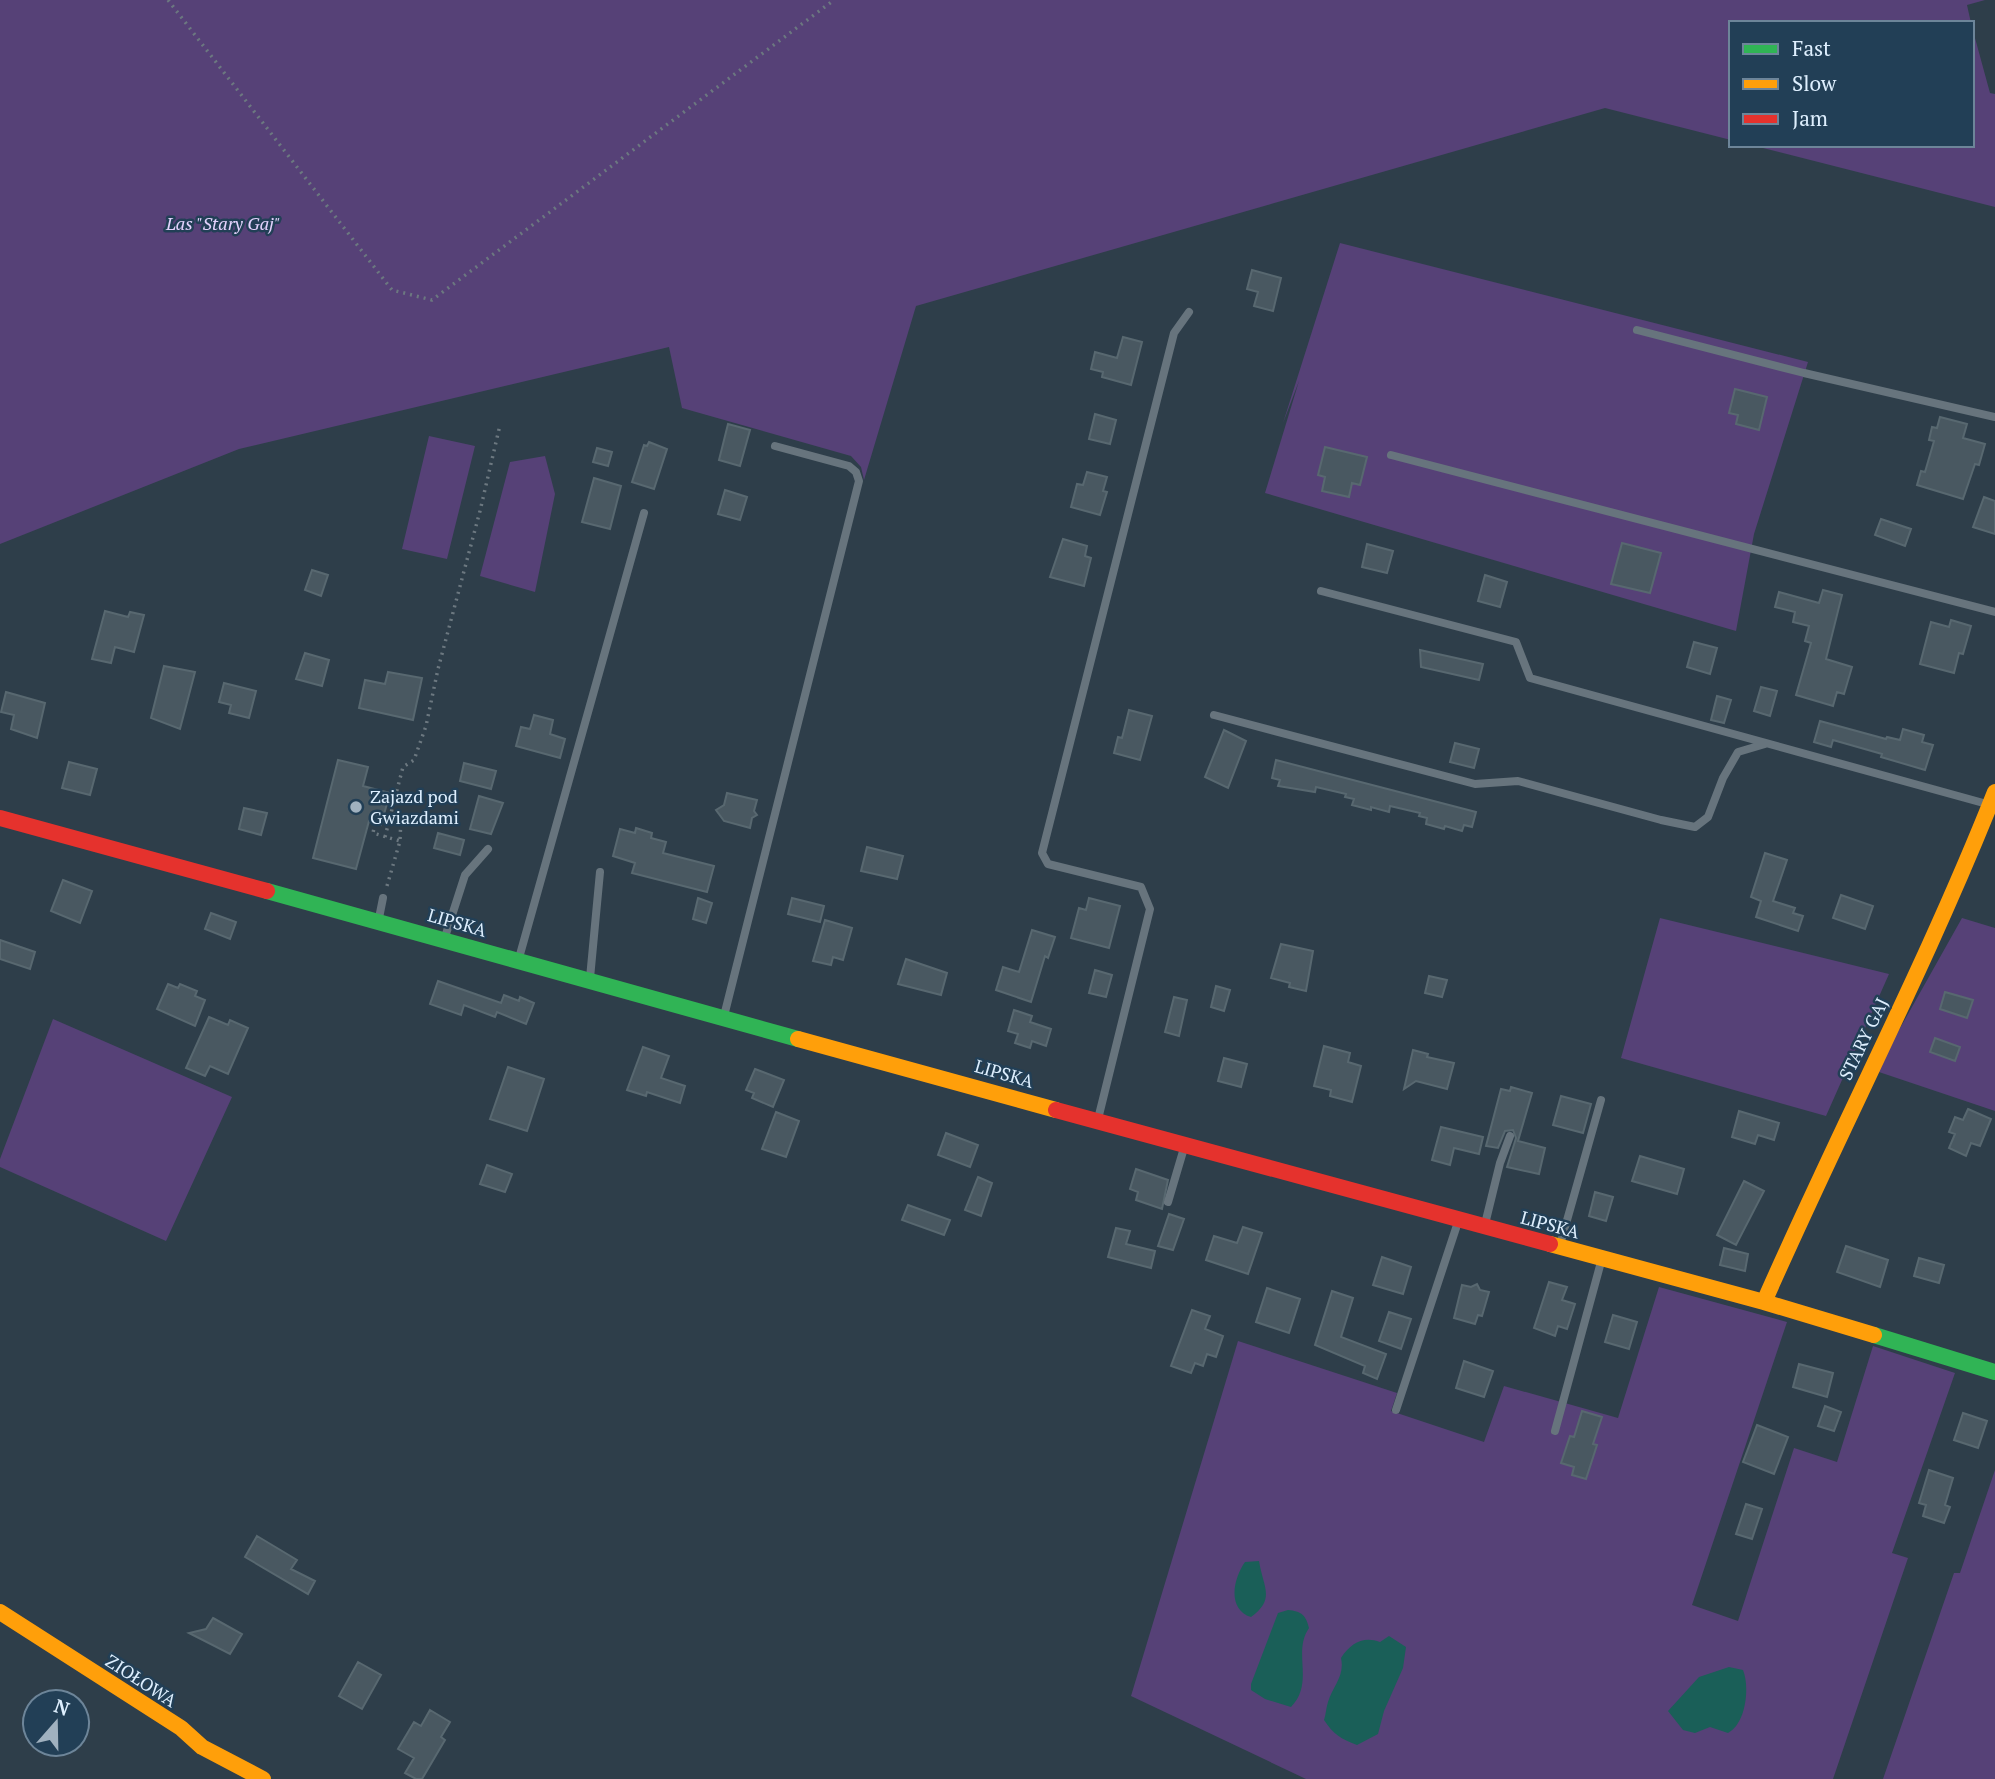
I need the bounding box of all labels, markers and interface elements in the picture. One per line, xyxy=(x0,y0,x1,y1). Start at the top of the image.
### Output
legend xyxy=(1729,21,1974,147)
text: Fast xyxy=(1792,34,1831,62)
text: Slow xyxy=(1792,69,1837,97)
text: Jam xyxy=(1792,104,1828,132)
park label: Las "Stary Gaj" xyxy=(165,211,280,235)
place label: Zajazd pod Gwiazdami xyxy=(370,784,459,829)
marker: Zajazd pod Gwiazdami xyxy=(348,799,364,815)
street label: LIPSKA xyxy=(425,902,490,942)
street label: STARY GAJ xyxy=(1833,993,1893,1084)
street label: LIPSKA xyxy=(972,1053,1037,1093)
street label: LIPSKA xyxy=(1518,1205,1583,1244)
street label: ZIOŁOWA xyxy=(101,1648,182,1712)
north arrow xyxy=(21,1688,91,1758)
text: N xyxy=(51,1692,74,1721)

